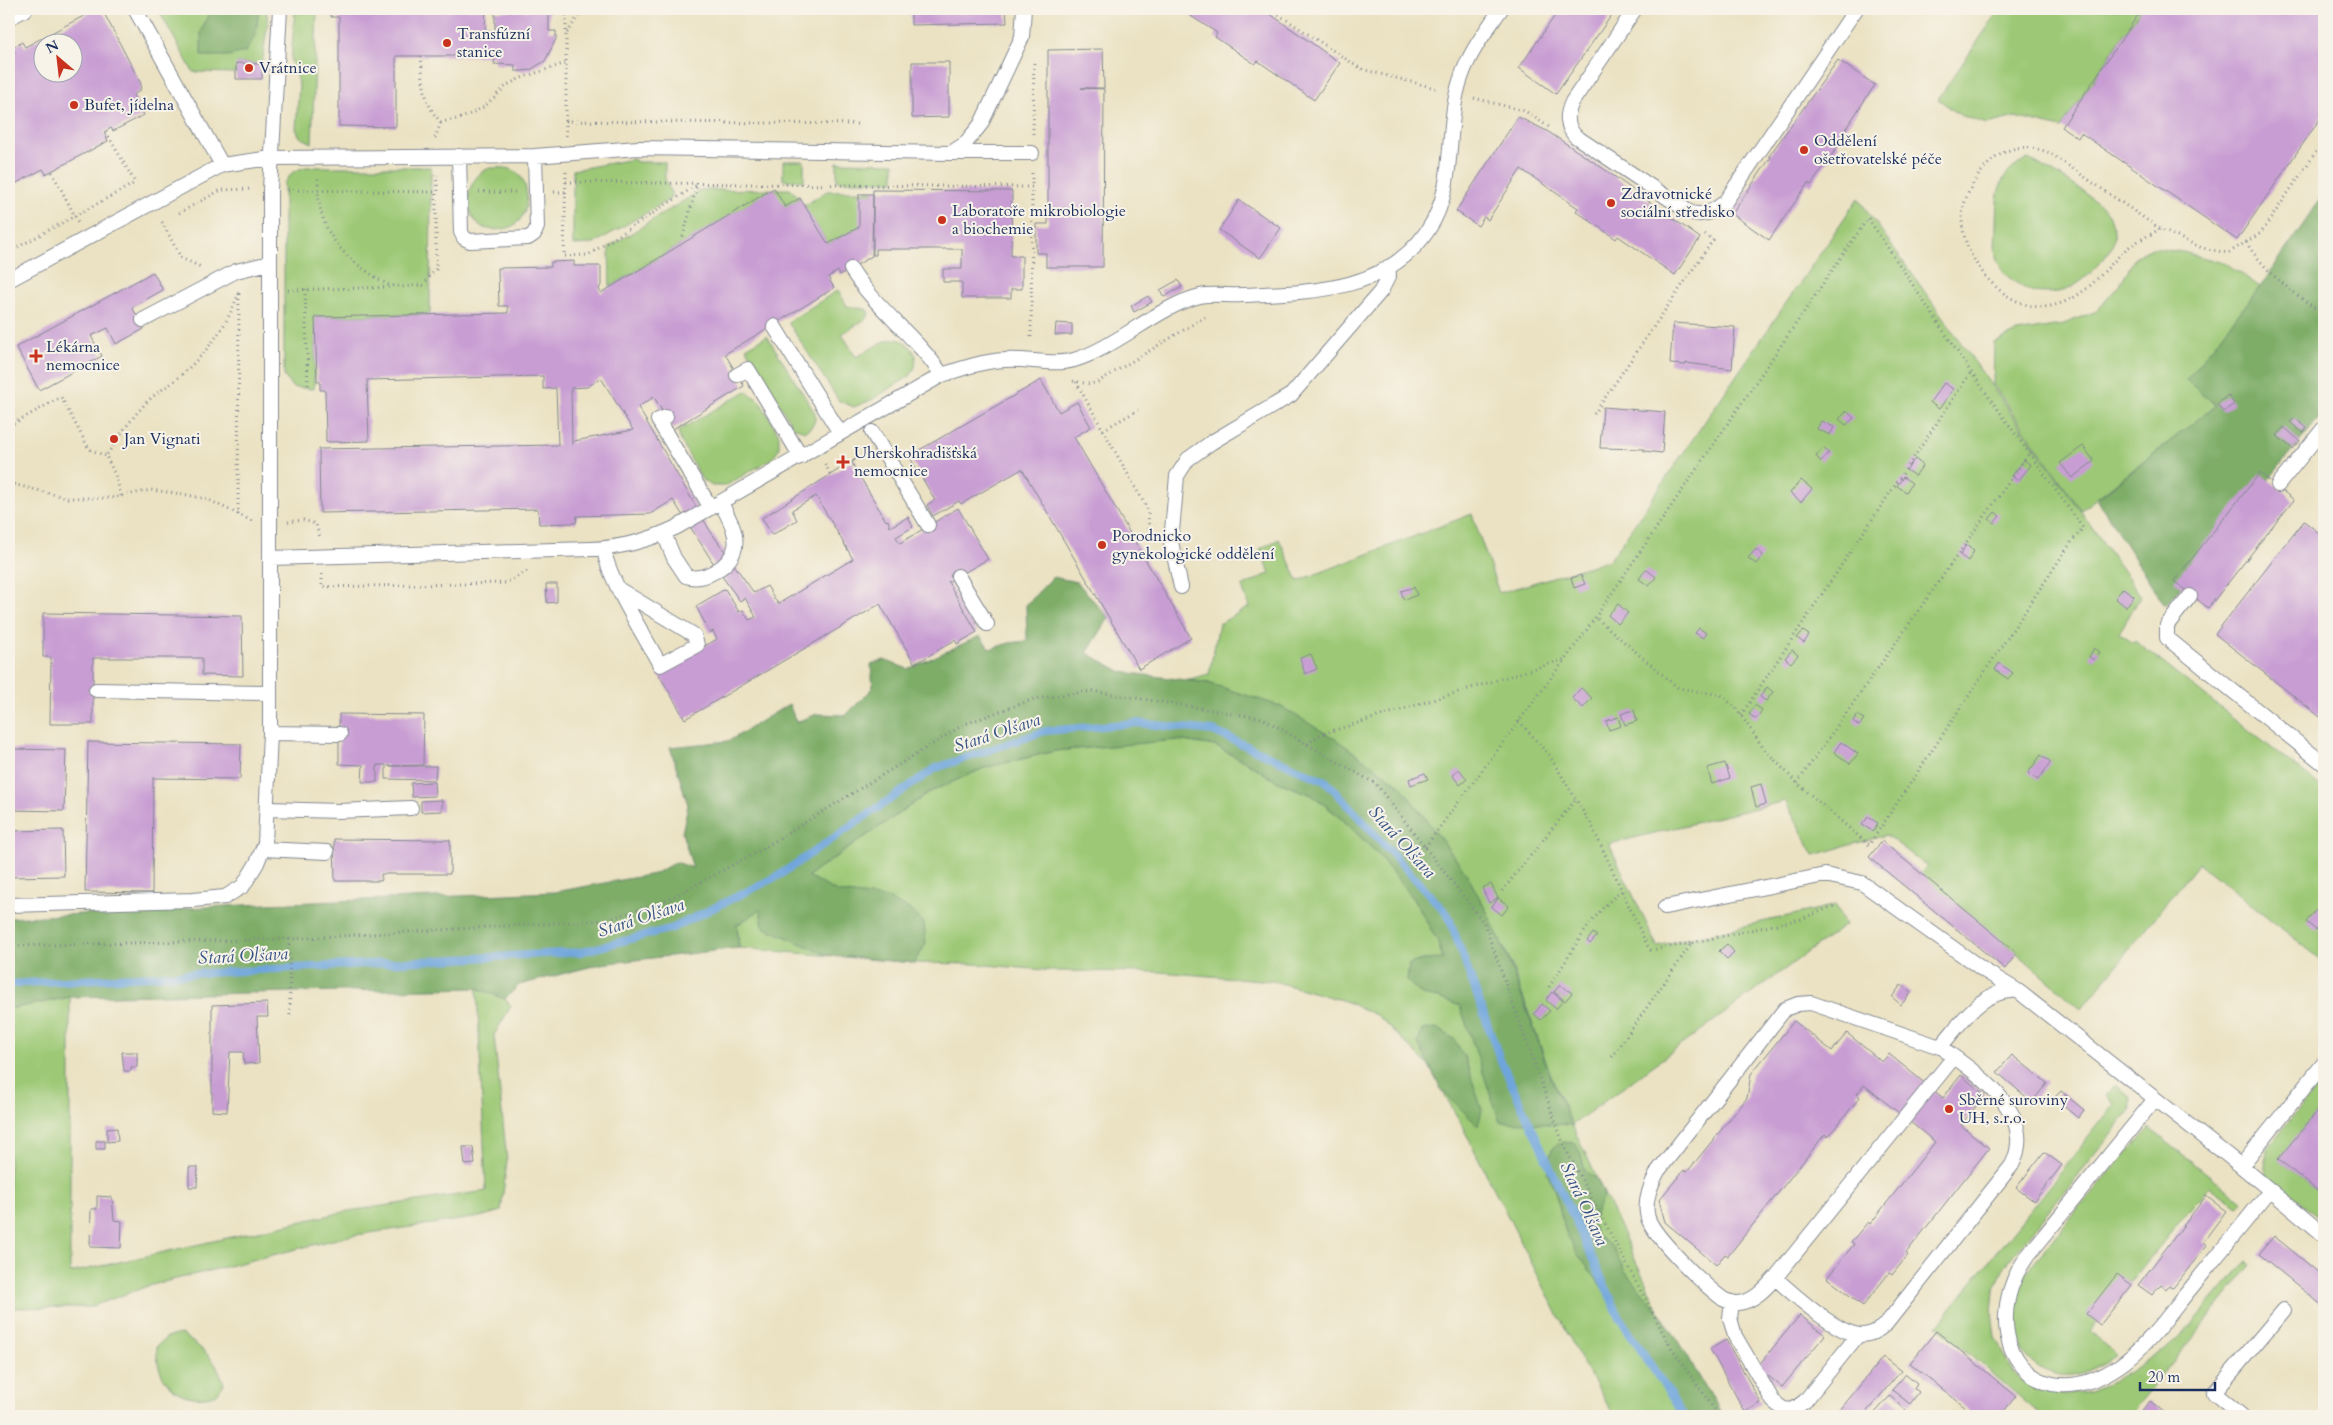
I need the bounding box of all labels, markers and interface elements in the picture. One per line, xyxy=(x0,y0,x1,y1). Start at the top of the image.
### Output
place label: Transfúzní stanice xyxy=(457,23,531,63)
north arrow xyxy=(32,32,82,82)
text: N xyxy=(42,36,62,58)
marker: Transfúzní stanice xyxy=(441,37,453,49)
place label: Vrátnice xyxy=(259,57,317,79)
marker: Vrátnice xyxy=(243,62,255,74)
place label: Bufet, jídelna xyxy=(84,94,174,116)
marker: Bufet, jídelna xyxy=(68,99,80,111)
place label: Oddělení ošetřovatelské péče xyxy=(1814,130,1942,170)
marker: Oddělení ošetřovatelské péče xyxy=(1798,144,1810,156)
place label: Zdravotnické sociální středisko xyxy=(1621,183,1735,223)
marker: Zdravotnické sociální středisko xyxy=(1605,197,1617,209)
place label: Laboratoře mikrobiologie a biochemie xyxy=(952,200,1126,240)
marker: Laboratoře mikrobiologie a biochemie xyxy=(936,214,948,226)
place label: Lékárna nemocnice xyxy=(46,336,120,376)
marker: Lékárna nemocnice xyxy=(30,350,42,362)
place label: Jan Vignati xyxy=(122,428,201,450)
marker: Jan Vignati xyxy=(108,433,120,445)
place label: Uherskohradišťská nemocnice xyxy=(854,442,977,482)
marker: Uherskohradišťská nemocnice xyxy=(836,455,850,469)
place label: Porodnicko gynekologické oddělení xyxy=(1112,525,1275,565)
marker: Porodnicko gynekologické oddělení xyxy=(1096,539,1108,551)
water label: Stará Olšava xyxy=(950,707,1044,759)
water label: Stará Olšava xyxy=(1363,800,1441,884)
water label: Stará Olšava xyxy=(594,892,688,944)
water label: Stará Olšava xyxy=(197,941,289,971)
place label: Sběrné suroviny UH, s.r.o. xyxy=(1959,1089,2069,1129)
marker: Sběrné suroviny UH, s.r.o. xyxy=(1943,1103,1955,1115)
water label: Stará Olšava xyxy=(1554,1158,1614,1250)
scale bar xyxy=(2140,1360,2216,1392)
text: 20 m xyxy=(2148,1367,2180,1387)

